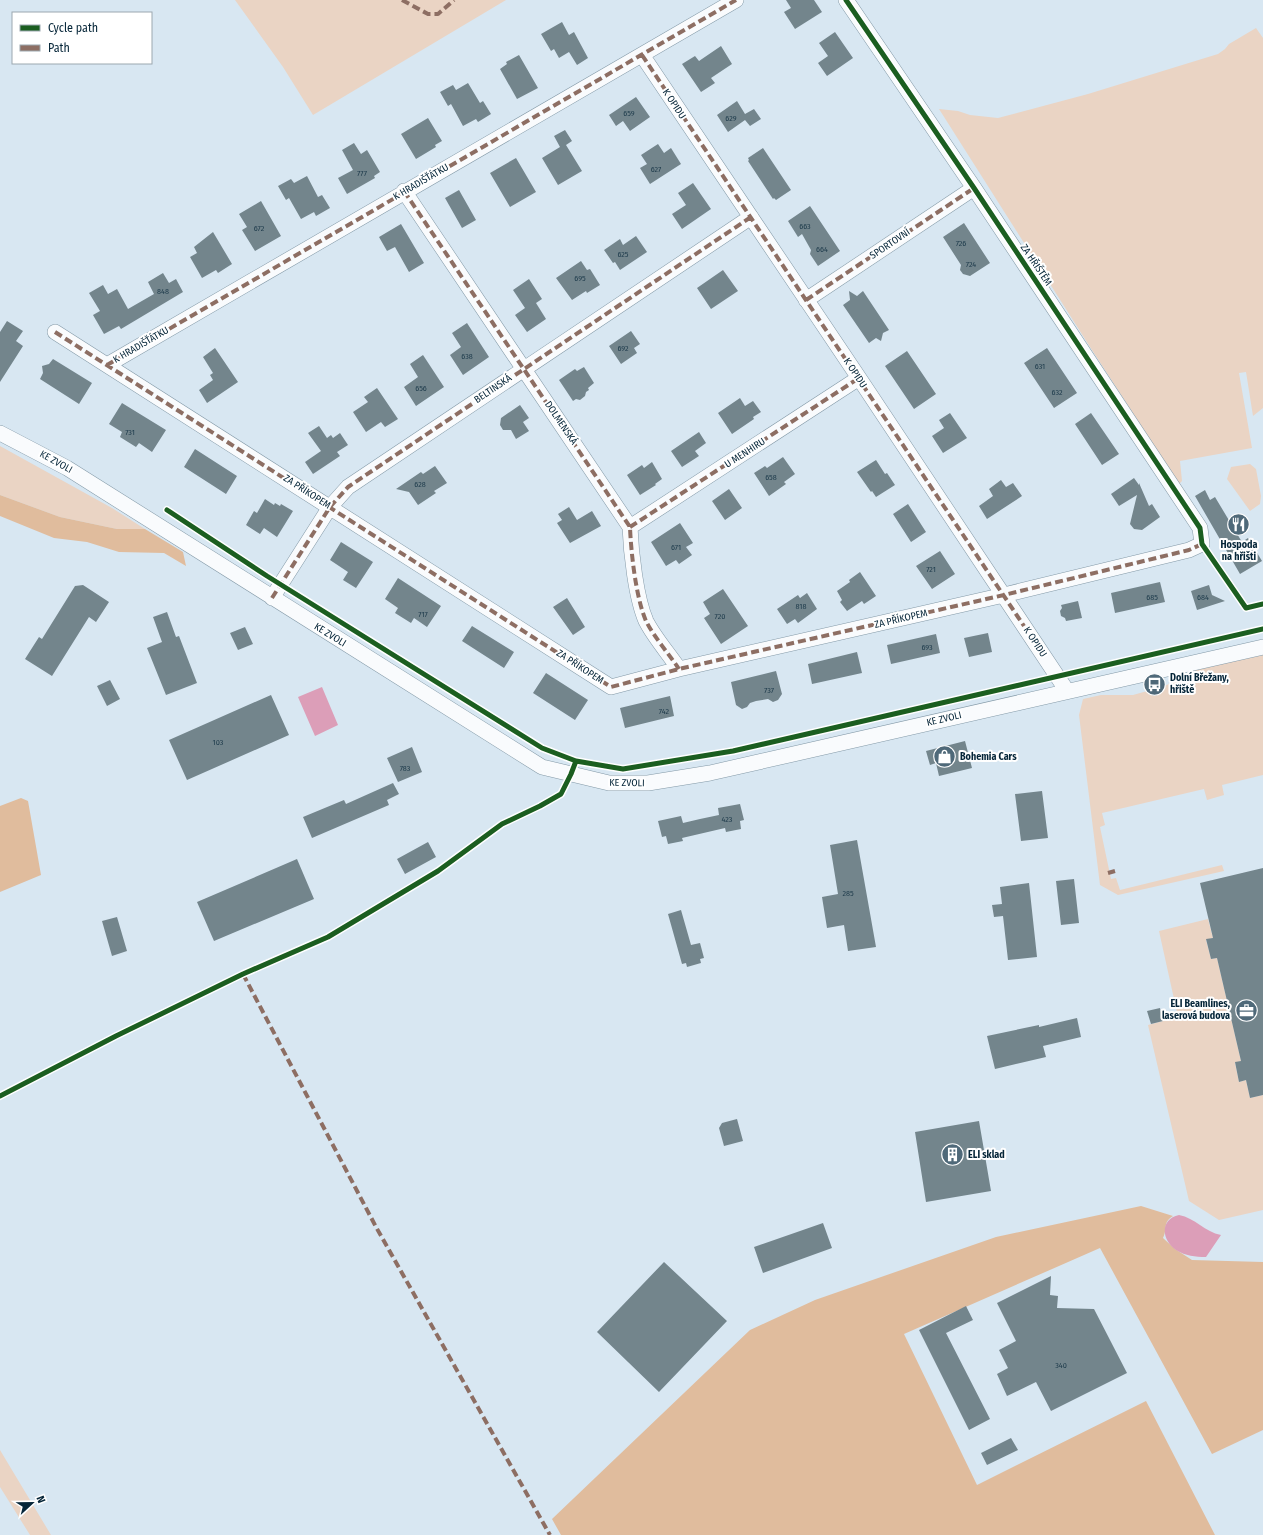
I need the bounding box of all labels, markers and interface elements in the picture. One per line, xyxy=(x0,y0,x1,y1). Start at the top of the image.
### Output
legend xyxy=(12,12,152,64)
text: Cycle path xyxy=(48,21,98,35)
text: Path xyxy=(48,41,70,55)
street label: K OPIDU xyxy=(660,87,688,121)
house number: 659 xyxy=(623,109,635,118)
house number: 629 xyxy=(725,114,737,123)
street label: K HRADIŠŤÁTKU xyxy=(390,159,451,203)
house number: 627 xyxy=(651,165,662,174)
house number: 777 xyxy=(357,169,368,178)
house number: 663 xyxy=(799,222,811,231)
house number: 672 xyxy=(254,224,265,233)
street label: SPORTOVNÍ xyxy=(866,224,913,262)
house number: 726 xyxy=(956,239,966,248)
street label: ZA HŘIŠTĚM xyxy=(1018,241,1056,288)
house number: 664 xyxy=(816,245,828,254)
house number: 625 xyxy=(617,250,629,259)
house number: 724 xyxy=(966,260,976,269)
house number: 695 xyxy=(574,274,586,283)
house number: 848 xyxy=(157,287,169,296)
street label: K HRADIŠŤÁTKU xyxy=(110,322,171,366)
house number: 692 xyxy=(617,344,629,353)
house number: 638 xyxy=(461,352,473,361)
street label: K OPIDU xyxy=(841,356,869,390)
house number: 631 xyxy=(1035,362,1045,371)
street label: BELTINSKÁ xyxy=(471,370,515,406)
house number: 656 xyxy=(415,384,427,393)
house number: 632 xyxy=(1052,388,1063,397)
street label: DOLMENSKÁ xyxy=(542,398,582,448)
house number: 731 xyxy=(125,428,135,437)
street label: U MENHIRU xyxy=(722,435,768,471)
street label: KE ZVOLI xyxy=(38,448,74,476)
street label: ZA PŘÍKOPEM xyxy=(281,471,334,512)
house number: 658 xyxy=(765,473,777,482)
house number: 628 xyxy=(414,480,426,489)
restaurant icon: Hospoda na hřišti xyxy=(1226,512,1252,538)
place label: Hospoda na hřišti xyxy=(1221,539,1257,563)
house number: 671 xyxy=(671,543,681,552)
house number: 721 xyxy=(926,565,936,574)
house number: 685 xyxy=(1146,593,1158,602)
house number: 684 xyxy=(1197,593,1209,602)
house number: 818 xyxy=(796,602,806,611)
street label: ZA PŘÍKOPEM xyxy=(873,605,929,631)
house number: 717 xyxy=(418,610,429,619)
house number: 720 xyxy=(715,612,725,621)
street label: KE ZVOLI xyxy=(312,621,348,649)
street label: K OPIDU xyxy=(1021,625,1049,659)
house number: 693 xyxy=(921,643,933,652)
street label: ZA PŘÍKOPEM xyxy=(554,646,607,687)
bus stop icon: Dolní Břežany, hřiště xyxy=(1142,671,1168,697)
place label: Dolní Břežany, hřiště xyxy=(1170,671,1229,696)
house number: 737 xyxy=(764,686,775,695)
house number: 742 xyxy=(659,707,670,716)
street label: KE ZVOLI xyxy=(925,709,963,729)
house number: 103 xyxy=(213,738,224,747)
shop icon: Bohemia Cars xyxy=(931,744,957,770)
place label: Bohemia Cars xyxy=(960,751,1017,763)
house number: 783 xyxy=(400,764,411,773)
street label: KE ZVOLI xyxy=(609,777,645,789)
house number: 423 xyxy=(722,815,733,824)
house number: 285 xyxy=(842,889,854,898)
office icon: ELI Beamlines, laserová budova xyxy=(1233,997,1259,1023)
place label: ELI Beamlines, laserová budova xyxy=(1162,998,1230,1022)
building icon: ELI sklad xyxy=(939,1142,965,1168)
place label: ELI sklad xyxy=(968,1149,1005,1161)
house number: 340 xyxy=(1055,1361,1067,1370)
north arrow xyxy=(12,1483,52,1523)
text: N xyxy=(34,1494,48,1505)

